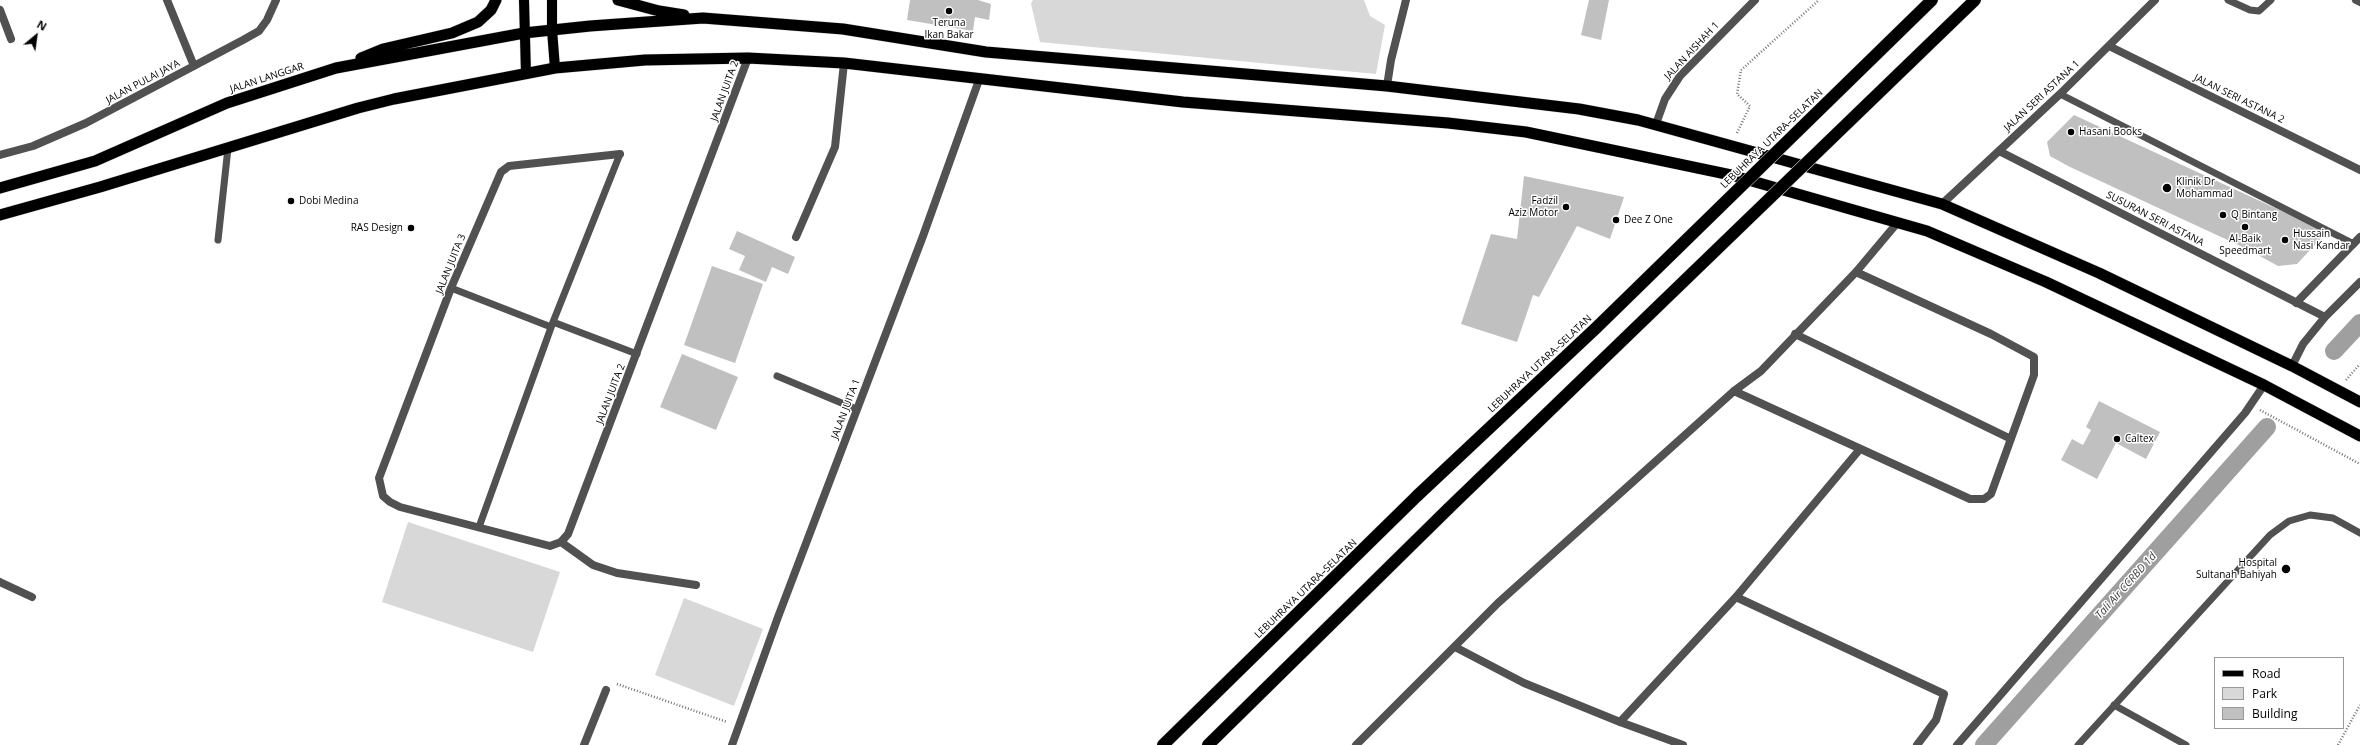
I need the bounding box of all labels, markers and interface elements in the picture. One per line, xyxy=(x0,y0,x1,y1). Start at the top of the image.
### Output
marker: Teruna Ikan Bakar xyxy=(944,6,954,16)
north arrow xyxy=(16,16,56,56)
text: N xyxy=(35,16,50,34)
place label: Teruna Ikan Bakar xyxy=(924,17,974,40)
street label: JALAN AISHAH 1 xyxy=(1662,20,1722,82)
street label: JALAN PULAI JAYA xyxy=(104,57,182,107)
street label: JALAN SERI ASTANA 1 xyxy=(2002,58,2082,134)
street label: JALAN JUITA 2 xyxy=(708,59,742,123)
street label: JALAN LANGGAR xyxy=(229,60,305,96)
street label: JALAN SERI ASTANA 2 xyxy=(2192,72,2286,126)
street label: LEBUHRAYA UTARA–SELATAN xyxy=(1718,87,1826,191)
place label: Hasani Books xyxy=(2079,126,2142,138)
marker: Hasani Books xyxy=(2066,127,2076,137)
place label: Klinik Dr Mohammad xyxy=(2176,176,2233,200)
marker: Klinik Dr Mohammad xyxy=(2161,182,2173,194)
street label: SUSURAN SERI ASTANA xyxy=(2104,189,2206,249)
place label: Dobi Medina xyxy=(299,195,358,207)
place label: Fadzil Aziz Motor xyxy=(1509,195,1558,218)
marker: Dobi Medina xyxy=(286,196,296,206)
marker: Fadzil Aziz Motor xyxy=(1561,202,1571,212)
place label: Q Bintang xyxy=(2231,209,2277,221)
marker: Q Bintang xyxy=(2218,210,2228,220)
place label: Dee Z One xyxy=(1624,214,1673,226)
marker: Dee Z One xyxy=(1611,215,1621,225)
place label: RAS Design xyxy=(351,222,403,234)
marker: Al-Baik Speedmart xyxy=(2240,222,2250,232)
marker: RAS Design xyxy=(406,223,416,233)
place label: Hussain Nasi Kandar xyxy=(2293,228,2350,252)
street label: JALAN JUITA 3 xyxy=(434,232,468,296)
place label: Al-Baik Speedmart xyxy=(2219,233,2271,256)
marker: Hussain Nasi Kandar xyxy=(2280,235,2290,245)
street label: LEBUHRAYA UTARA–SELATAN xyxy=(1486,313,1594,415)
street label: JALAN JUITA 2 xyxy=(594,362,628,426)
street label: JALAN JUITA 1 xyxy=(829,377,863,441)
place label: Caltex xyxy=(2125,433,2154,445)
marker: Caltex xyxy=(2112,434,2122,444)
street label: LEBUHRAYA UTARA–SELATAN xyxy=(1252,537,1360,641)
water label: Tali Air CCRBD 1d xyxy=(2093,550,2159,622)
place label: Hospital Sultanah Bahiyah xyxy=(2196,557,2277,580)
marker: Hospital Sultanah Bahiyah xyxy=(2280,563,2292,575)
legend xyxy=(2214,657,2344,729)
text: Road xyxy=(2252,665,2281,682)
text: Park xyxy=(2252,685,2277,702)
text: Building xyxy=(2252,705,2297,722)

